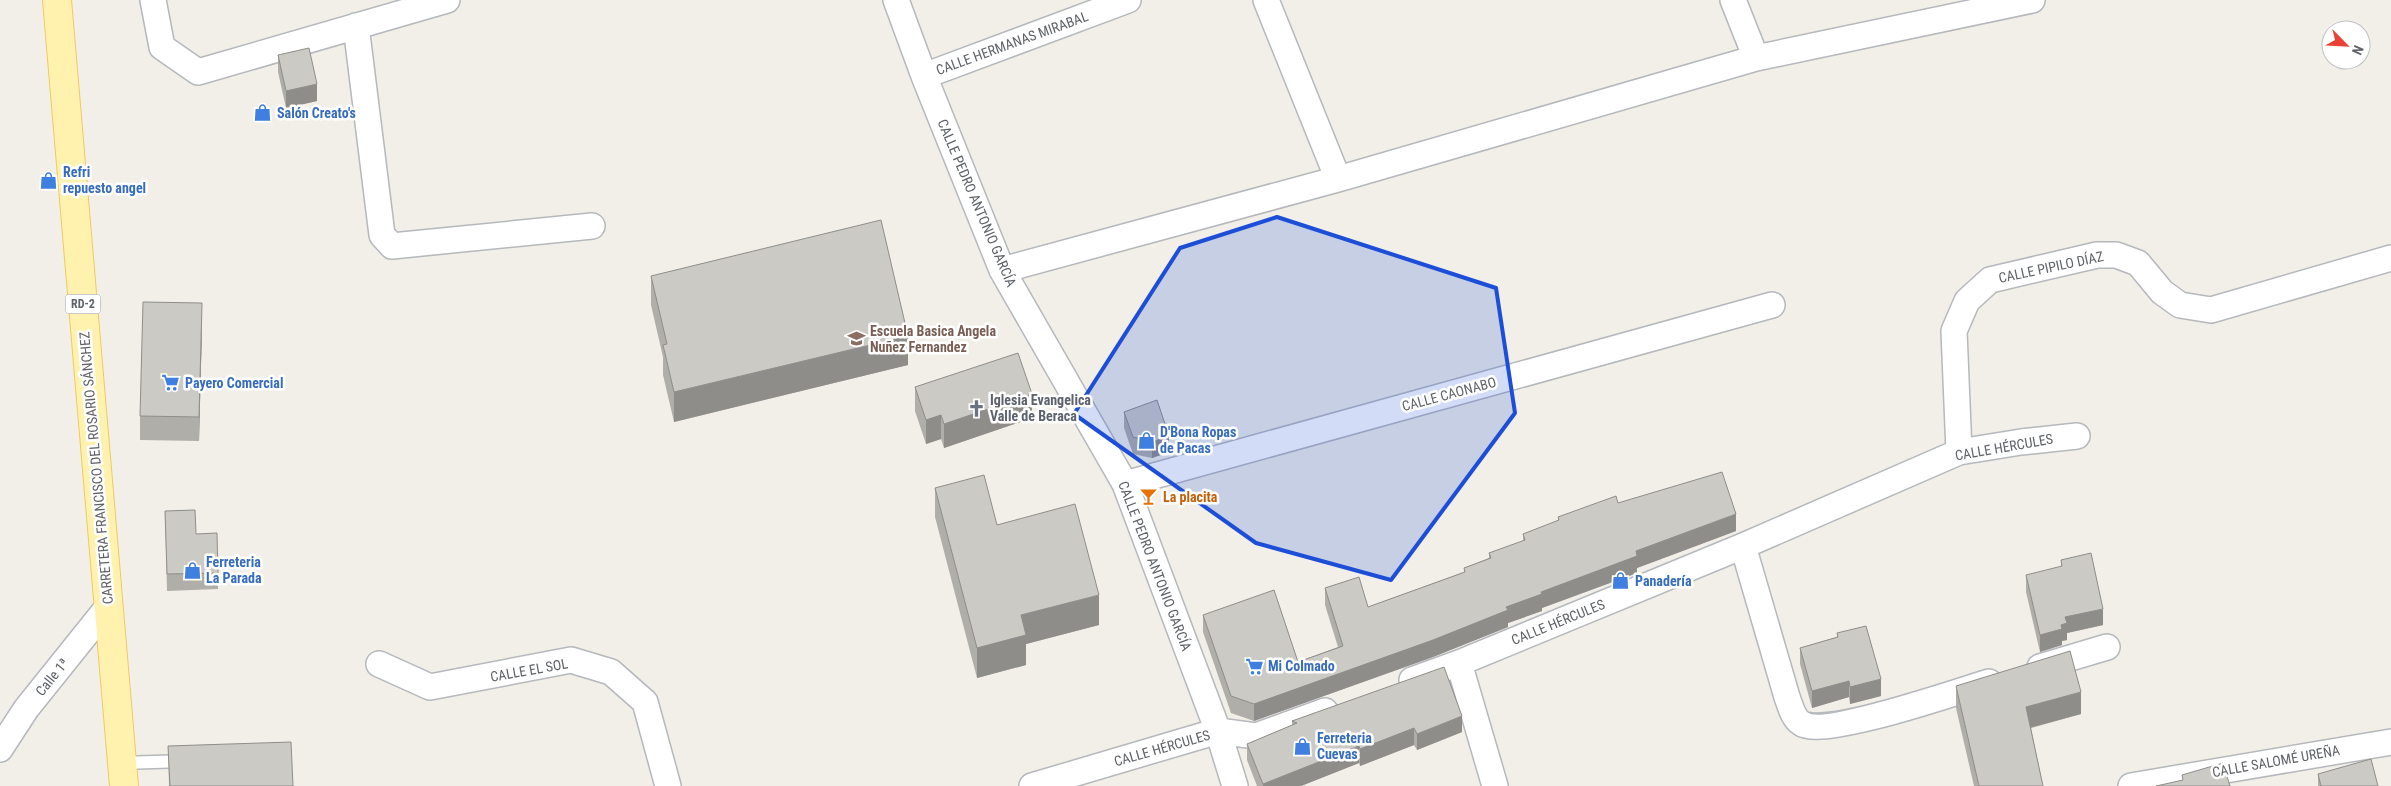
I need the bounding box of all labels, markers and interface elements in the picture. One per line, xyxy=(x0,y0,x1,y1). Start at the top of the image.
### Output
street label: CALLE HERMANAS MIRABAL xyxy=(934,8,1091,78)
north arrow xyxy=(2321,20,2371,70)
text: N xyxy=(2349,43,2367,57)
shop icon: Salón Creato's xyxy=(253,103,273,123)
place label: Salón Creato's xyxy=(277,105,356,121)
street label: CALLE PEDRO ANTONIO GARCÍA xyxy=(934,116,1021,289)
place label: Refri repuesto angel xyxy=(63,164,146,196)
shop icon: Refri repuesto angel xyxy=(39,170,59,190)
street label: CALLE PIPILO DÍAZ xyxy=(1997,247,2105,286)
road number: RD-2 xyxy=(66,294,100,314)
place label: Escuela Basica Angela Nuñez Fernandez xyxy=(870,323,996,355)
school or university icon: Escuela Basica Angela Nuñez Fernandez xyxy=(846,329,866,349)
street label: CARRETERA FRANCISCO DEL ROSARIO SÁNCHEZ xyxy=(75,331,116,605)
supermarket icon: Payero Comercial xyxy=(161,373,181,393)
street label: CALLE CAONABO xyxy=(1400,374,1498,414)
place label: Payero Comercial xyxy=(185,375,283,391)
place label: Iglesia Evangelica Valle de Beraca xyxy=(990,392,1091,424)
church icon: Iglesia Evangelica Valle de Beraca xyxy=(966,398,986,418)
place label: D'Bona Ropas de Pacas xyxy=(1160,424,1236,456)
shop icon: D'Bona Ropas de Pacas xyxy=(1136,430,1156,450)
street label: CALLE HÉRCULES xyxy=(1954,430,2054,463)
street label: CALLE PEDRO ANTONIO GARCÍA xyxy=(1115,478,1196,653)
bar icon: La placita xyxy=(1139,487,1159,507)
place label: La placita xyxy=(1163,489,1218,505)
place label: Ferreteria La Parada xyxy=(206,554,262,586)
shop icon: Ferreteria La Parada xyxy=(182,560,202,580)
shop icon: Panadería xyxy=(1611,571,1631,591)
place label: Panadería xyxy=(1635,573,1692,589)
street label: CALLE HÉRCULES xyxy=(1509,595,1607,648)
street label: Calle 1ª xyxy=(32,655,72,699)
street label: CALLE EL SOL xyxy=(489,655,569,685)
supermarket icon: Mi Colmado xyxy=(1244,656,1264,676)
place label: Mi Colmado xyxy=(1268,658,1335,674)
street label: CALLE HÉRCULES xyxy=(1112,726,1212,769)
place label: Ferreteria Cuevas xyxy=(1317,730,1372,762)
shop icon: Ferreteria Cuevas xyxy=(1293,736,1313,756)
street label: CALLE SALOMÉ UREÑA xyxy=(2211,741,2341,780)

